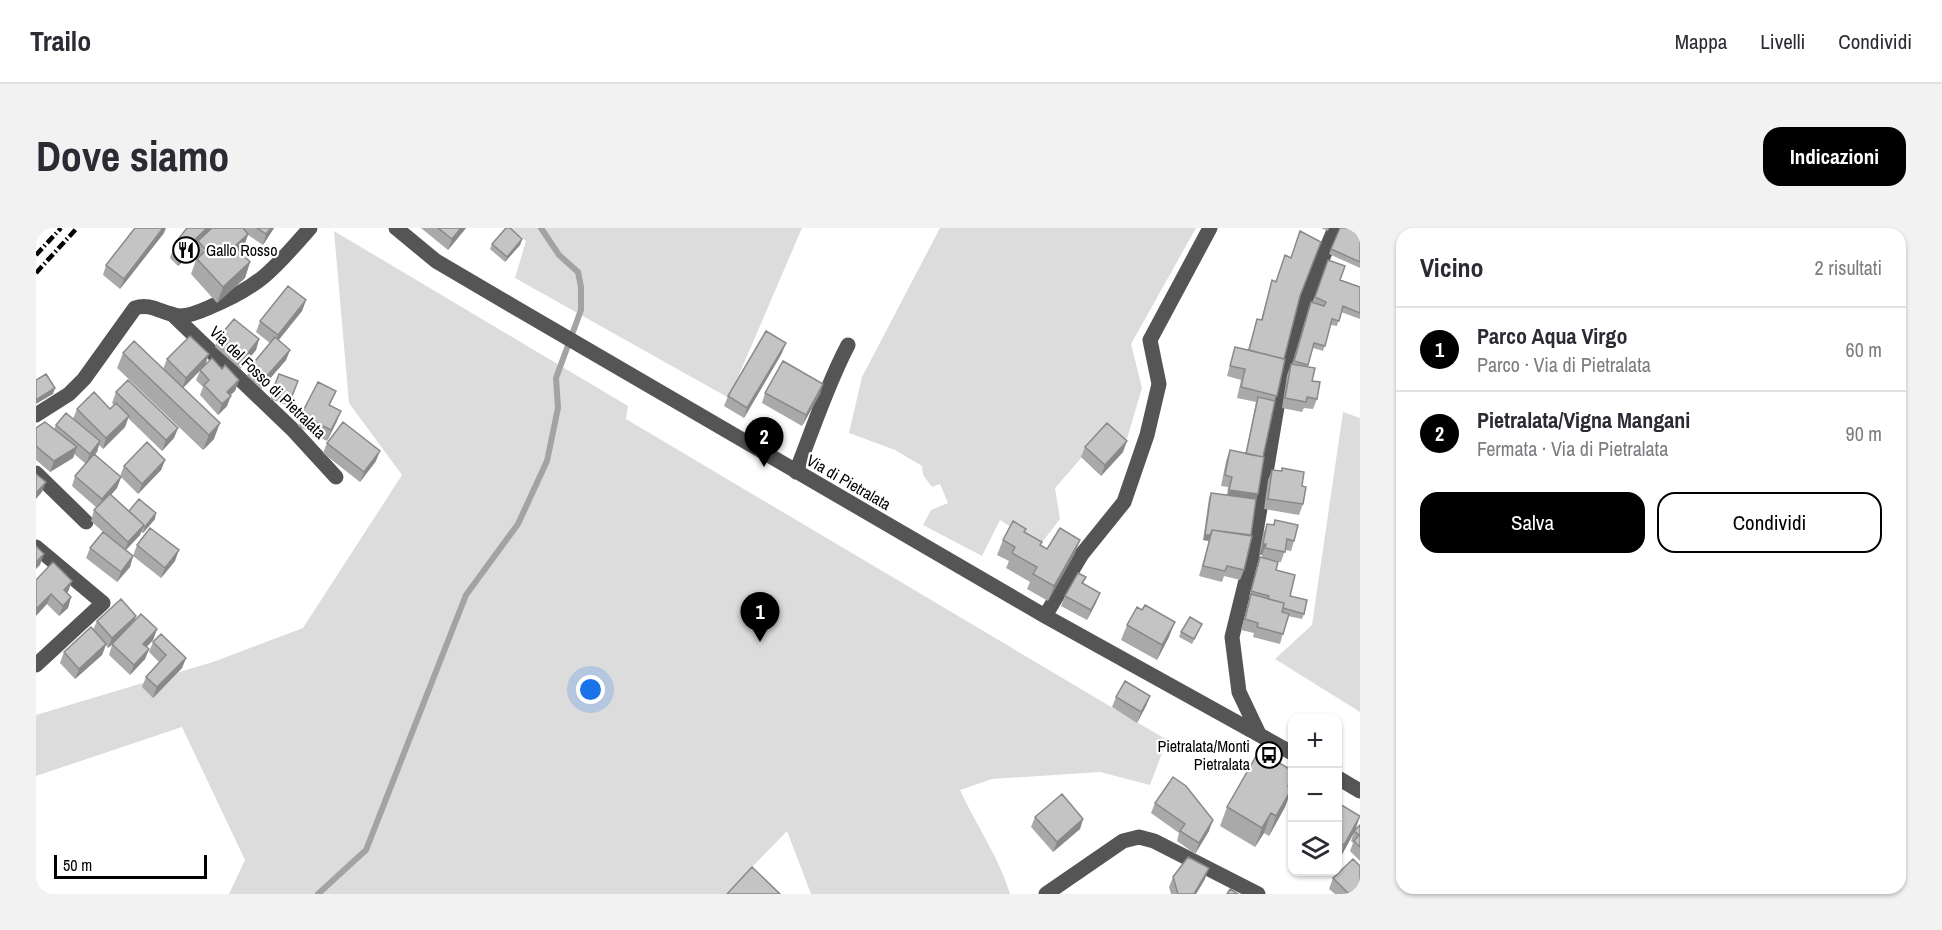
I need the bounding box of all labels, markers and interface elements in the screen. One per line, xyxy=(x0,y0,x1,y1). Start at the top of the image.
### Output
text: Trailo xyxy=(30,22,91,60)
text: Mappa xyxy=(1675,27,1727,56)
text: Livelli xyxy=(1760,27,1805,56)
text: Condividi xyxy=(1838,27,1912,56)
button: Indicazioni xyxy=(1763,127,1906,186)
text: Dove siamo xyxy=(36,128,229,184)
restaurant icon: Gallo Rosso xyxy=(171,235,201,265)
place label: Gallo Rosso xyxy=(206,239,277,261)
text: Vicino xyxy=(1420,250,1484,285)
text: 2 risultati xyxy=(1815,254,1882,281)
street label: Via del Fosso di Pietralata xyxy=(205,321,331,444)
text: Parco Aqua Virgo xyxy=(1477,321,1627,351)
text: 1 xyxy=(1435,336,1444,363)
text: 60 m xyxy=(1846,336,1882,363)
text: Parco · Via di Pietralata xyxy=(1477,351,1651,378)
text: Pietralata/Vigna Mangani xyxy=(1477,405,1690,435)
pin: 2 xyxy=(744,418,784,467)
text: 2 xyxy=(1435,420,1444,447)
text: 90 m xyxy=(1846,420,1882,447)
text: Fermata · Via di Pietralata xyxy=(1477,435,1668,462)
street label: Via di Pietralata xyxy=(803,449,896,515)
button: Salva xyxy=(1420,492,1645,553)
button: Condividi xyxy=(1657,492,1882,553)
pin: 1 xyxy=(740,592,780,642)
your location xyxy=(576,675,605,704)
map controls xyxy=(1288,714,1342,876)
button: + xyxy=(1288,714,1342,768)
place label: Pietralata/Monti Pietralata xyxy=(1157,735,1251,775)
bus stop icon: Pietralata/Monti Pietralata xyxy=(1254,740,1284,770)
button: − xyxy=(1288,768,1342,822)
button: layers xyxy=(1288,822,1342,876)
scale bar xyxy=(54,852,207,880)
text: 50 m xyxy=(63,854,92,876)

